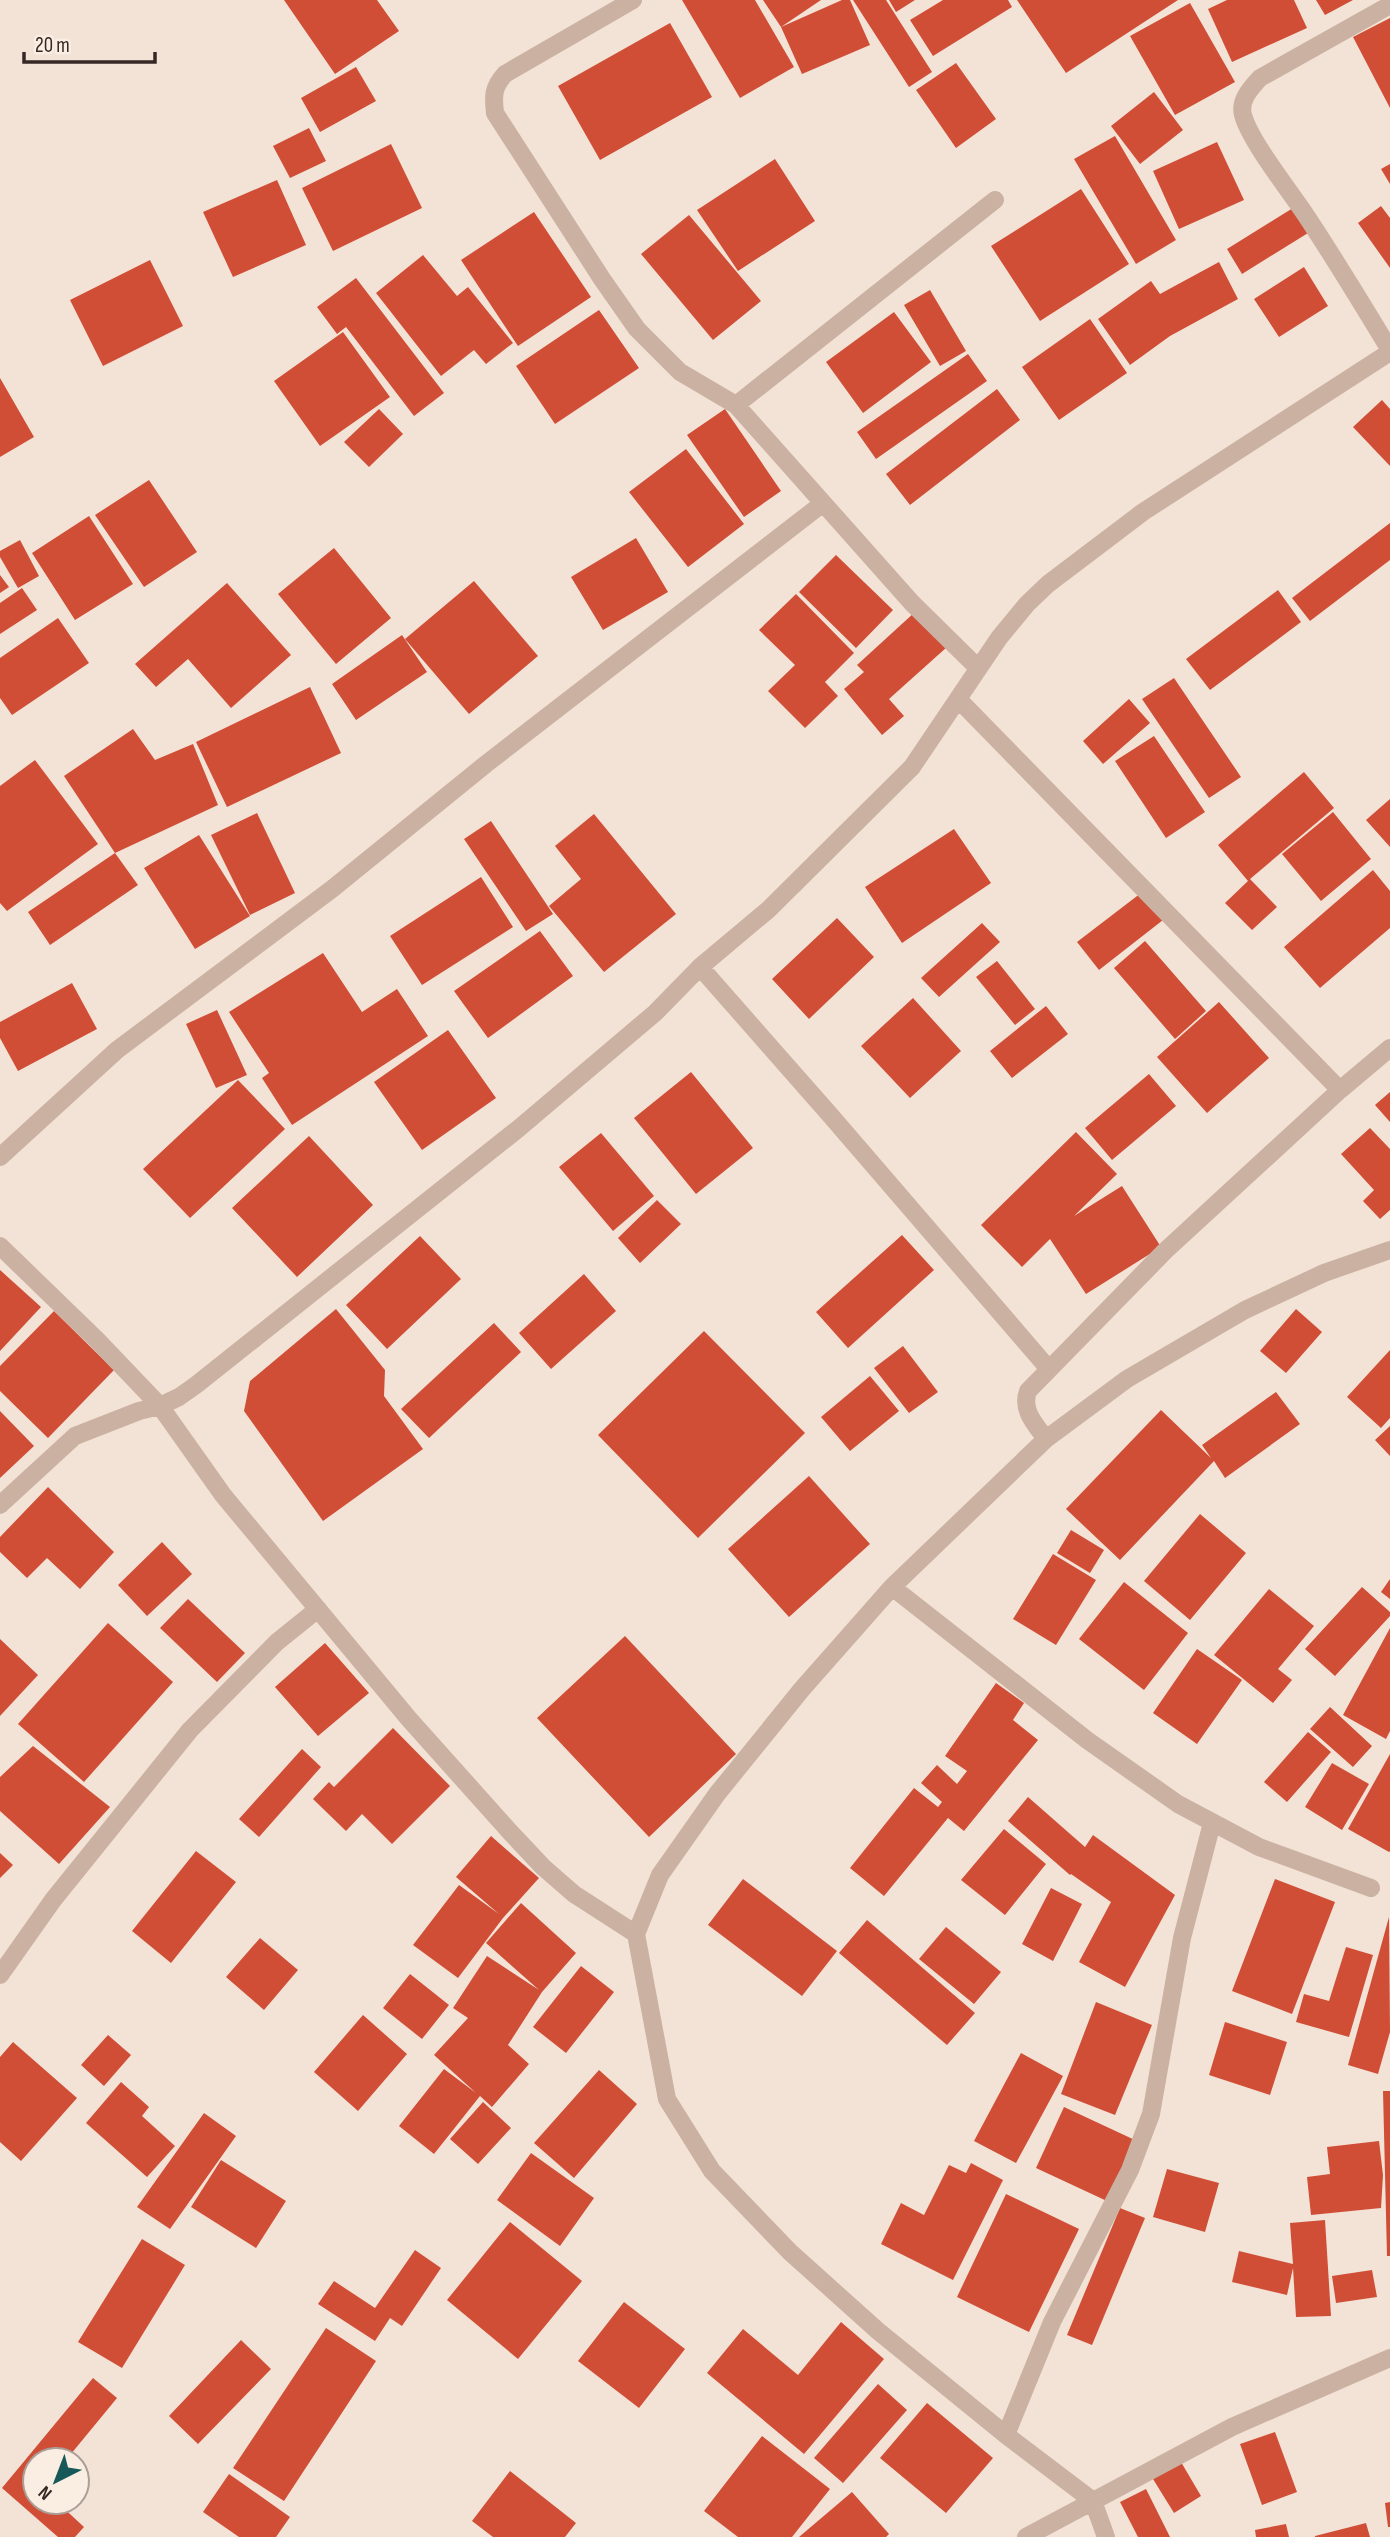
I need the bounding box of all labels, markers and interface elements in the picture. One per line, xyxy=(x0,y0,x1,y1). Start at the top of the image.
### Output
scale bar xyxy=(24,21,156,65)
text: 20 m xyxy=(35,33,70,58)
north arrow xyxy=(21,2446,91,2516)
text: N xyxy=(34,2481,57,2504)

